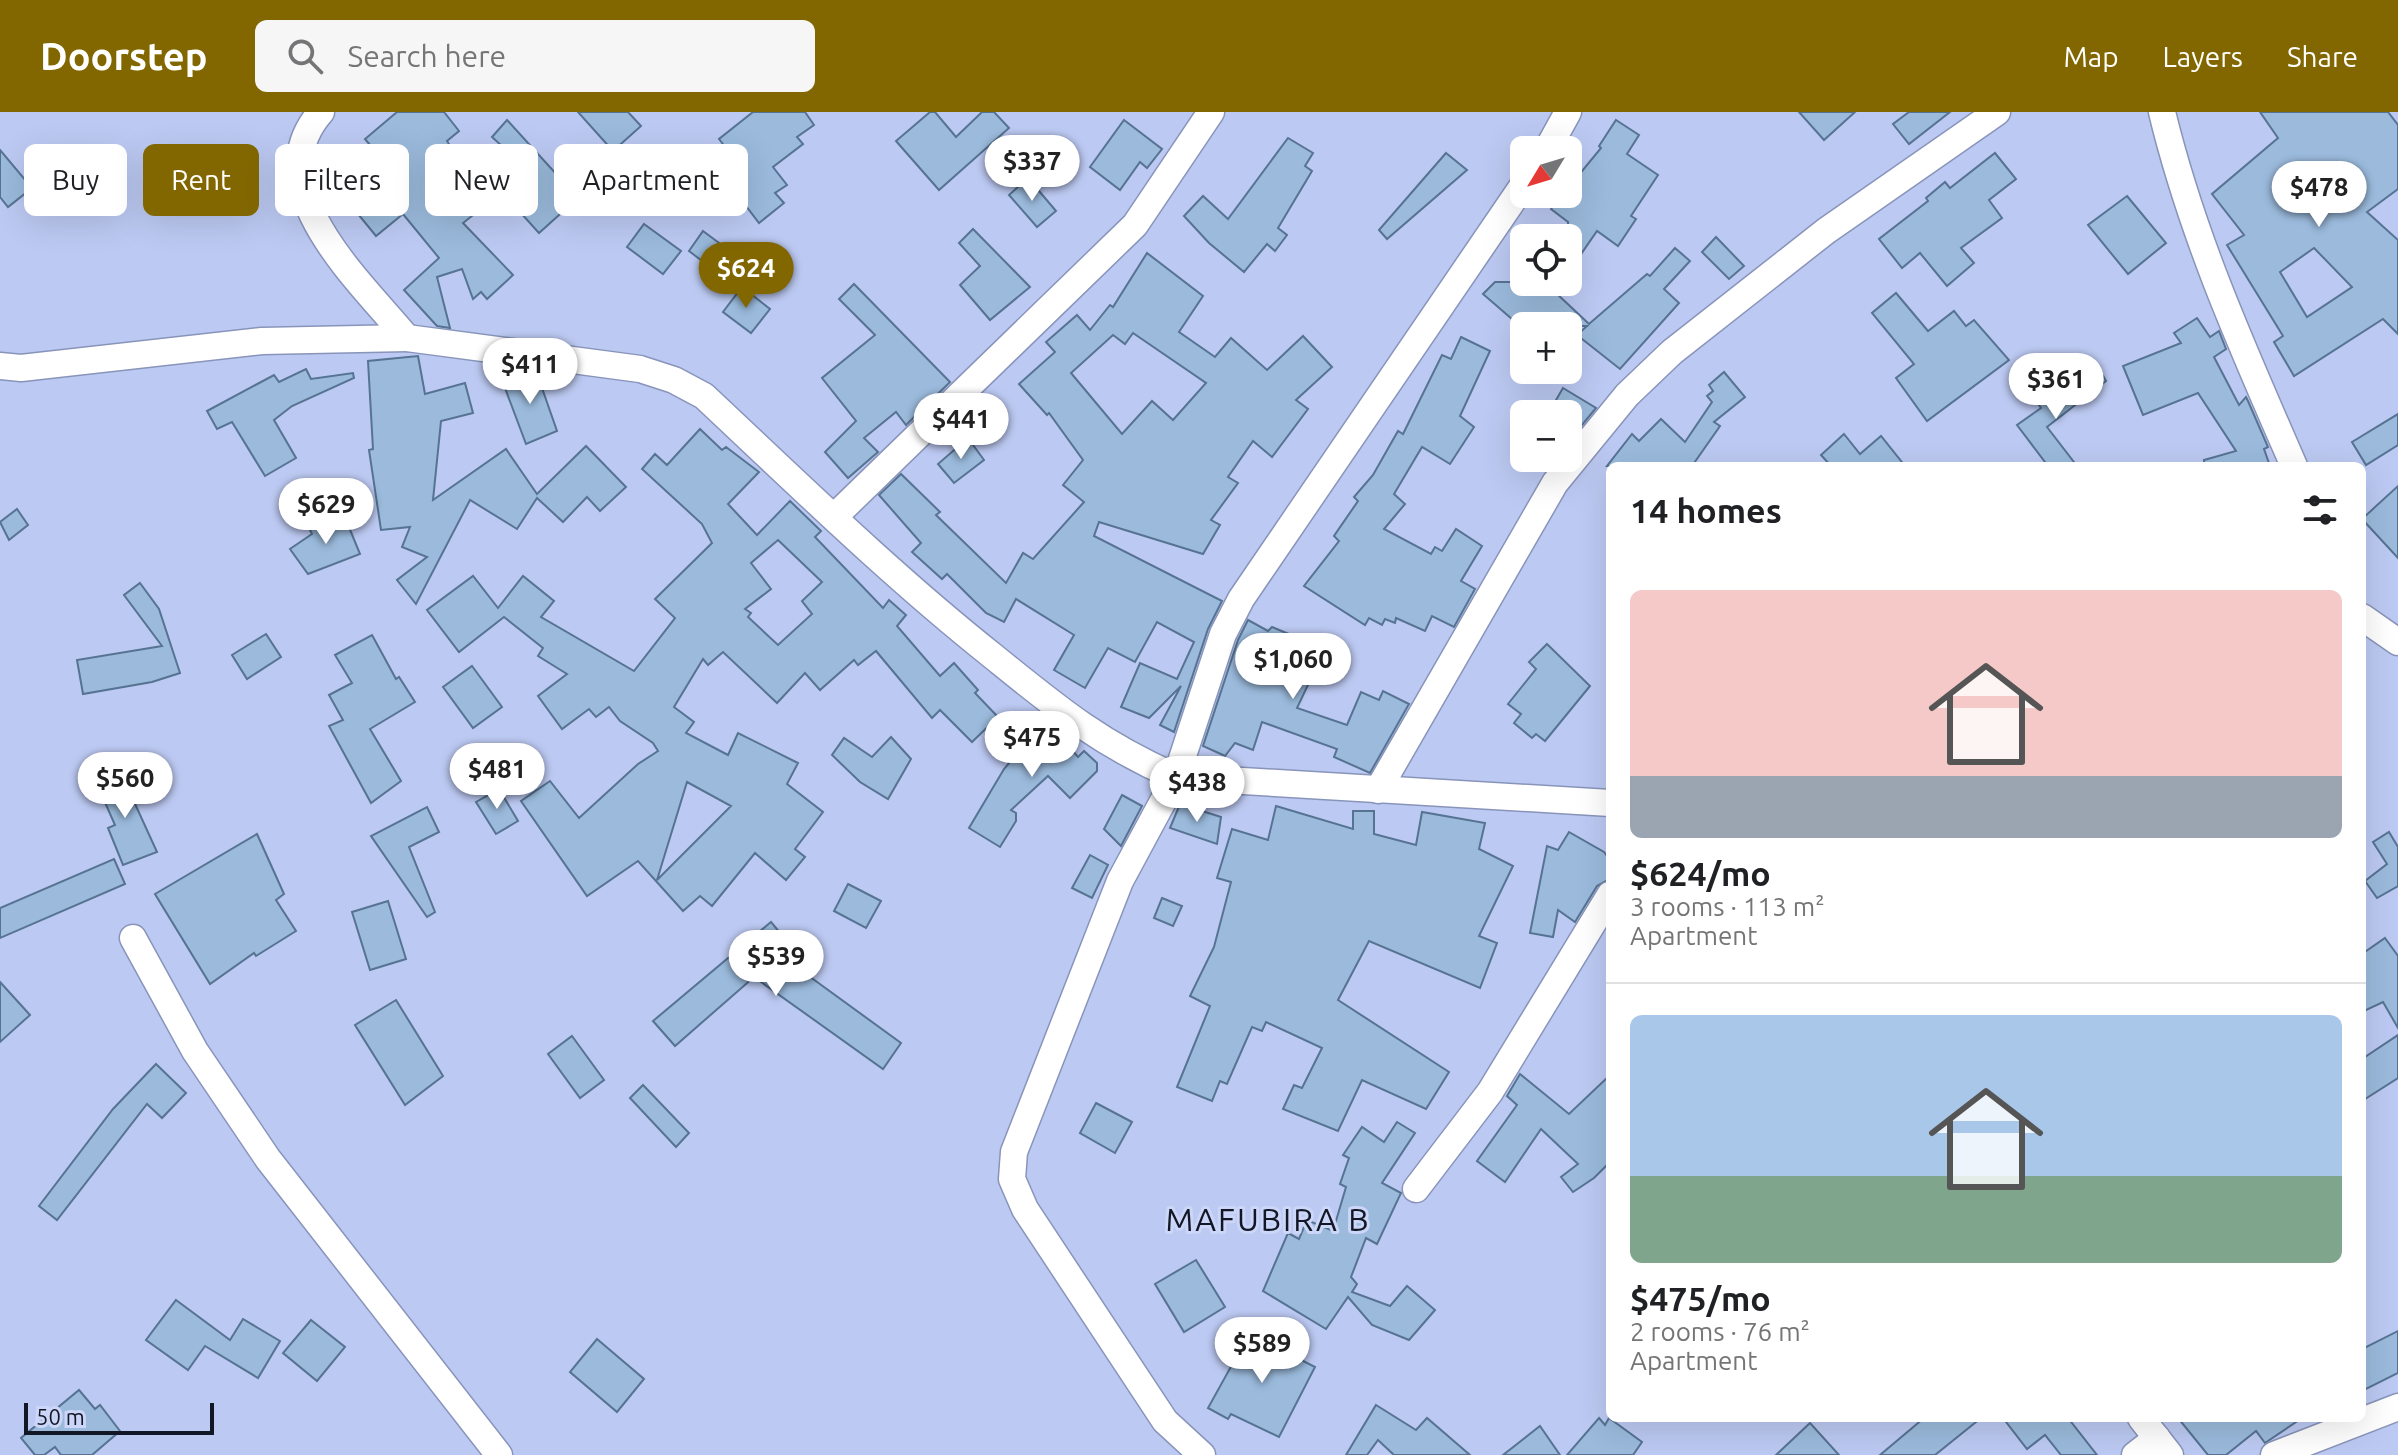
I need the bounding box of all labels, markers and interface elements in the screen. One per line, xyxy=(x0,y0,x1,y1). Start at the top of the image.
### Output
search box xyxy=(255,20,815,92)
icon: search xyxy=(283,34,327,78)
text: Doorstep xyxy=(40,35,207,77)
text: Search here xyxy=(347,39,506,73)
text: Map xyxy=(2063,41,2119,72)
text: Layers xyxy=(2163,41,2243,72)
text: Share xyxy=(2287,41,2358,72)
pin: $337 xyxy=(985,135,1079,203)
north arrow xyxy=(1510,136,1582,208)
map controls xyxy=(1510,136,1582,472)
chip: Buy xyxy=(24,144,127,216)
chip: Rent xyxy=(143,144,259,216)
chip: Filters xyxy=(275,144,409,216)
chip: New xyxy=(425,144,538,216)
chip: Apartment xyxy=(554,144,748,216)
text: $337 xyxy=(1003,146,1061,175)
pin: $478 xyxy=(2272,161,2366,229)
text: $478 xyxy=(2290,172,2348,201)
button: locate xyxy=(1510,224,1582,296)
pin: $624 xyxy=(699,242,793,310)
text: $624 xyxy=(717,253,775,282)
button: + xyxy=(1510,312,1582,384)
pin: $411 xyxy=(483,338,577,406)
text: $411 xyxy=(501,349,559,378)
pin: $361 xyxy=(2009,353,2103,421)
text: $361 xyxy=(2027,364,2085,393)
pin: $441 xyxy=(914,393,1008,461)
button: − xyxy=(1510,400,1582,472)
text: $441 xyxy=(932,404,990,433)
pin: $629 xyxy=(279,478,373,546)
icon: filters xyxy=(2298,488,2342,532)
text: $629 xyxy=(297,489,355,518)
text: 14 homes xyxy=(1630,491,1782,529)
pin: $1,060 xyxy=(1228,633,1358,701)
icon: home xyxy=(1914,642,2058,786)
text: $1,060 xyxy=(1253,644,1333,673)
pin: $475 xyxy=(985,711,1079,779)
text: $475 xyxy=(1003,722,1061,751)
pin: $481 xyxy=(450,743,544,811)
pin: $560 xyxy=(78,752,172,820)
text: $481 xyxy=(468,754,526,783)
pin: $438 xyxy=(1150,756,1244,824)
text: $560 xyxy=(96,763,154,792)
text: $438 xyxy=(1168,767,1226,796)
text: $624/mo xyxy=(1630,854,1771,892)
text: 3 rooms · 113 m² xyxy=(1630,892,1825,921)
text: Apartment xyxy=(1630,921,1757,950)
pin: $539 xyxy=(729,930,823,998)
text: $539 xyxy=(747,941,805,970)
icon: home xyxy=(1914,1067,2058,1211)
district label: MAFUBIRA B xyxy=(1165,1201,1371,1237)
text: $475/mo xyxy=(1630,1279,1771,1317)
pin: $589 xyxy=(1215,1317,1309,1385)
text: 2 rooms · 76 m² xyxy=(1630,1317,1810,1346)
text: $589 xyxy=(1233,1328,1291,1357)
text: Apartment xyxy=(1630,1346,1757,1375)
scale bar xyxy=(24,1399,214,1435)
text: 50 m xyxy=(36,1404,85,1429)

